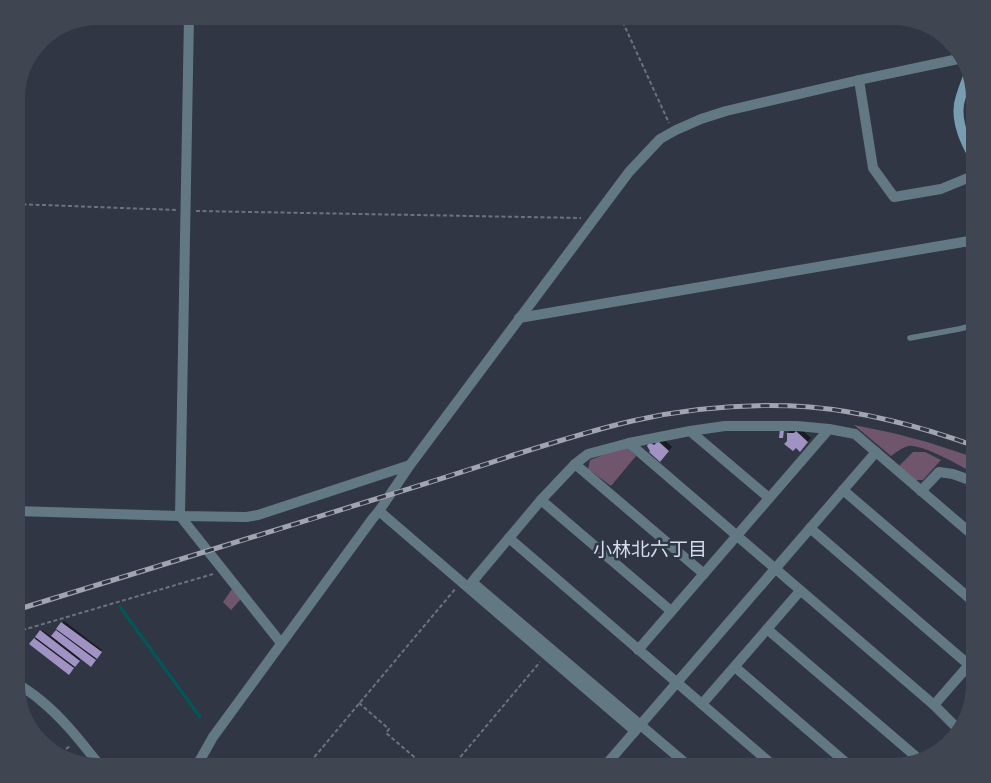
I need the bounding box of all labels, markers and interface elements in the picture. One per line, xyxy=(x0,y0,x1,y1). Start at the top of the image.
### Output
district label: 小林北六丁目 xyxy=(593,536,707,562)

